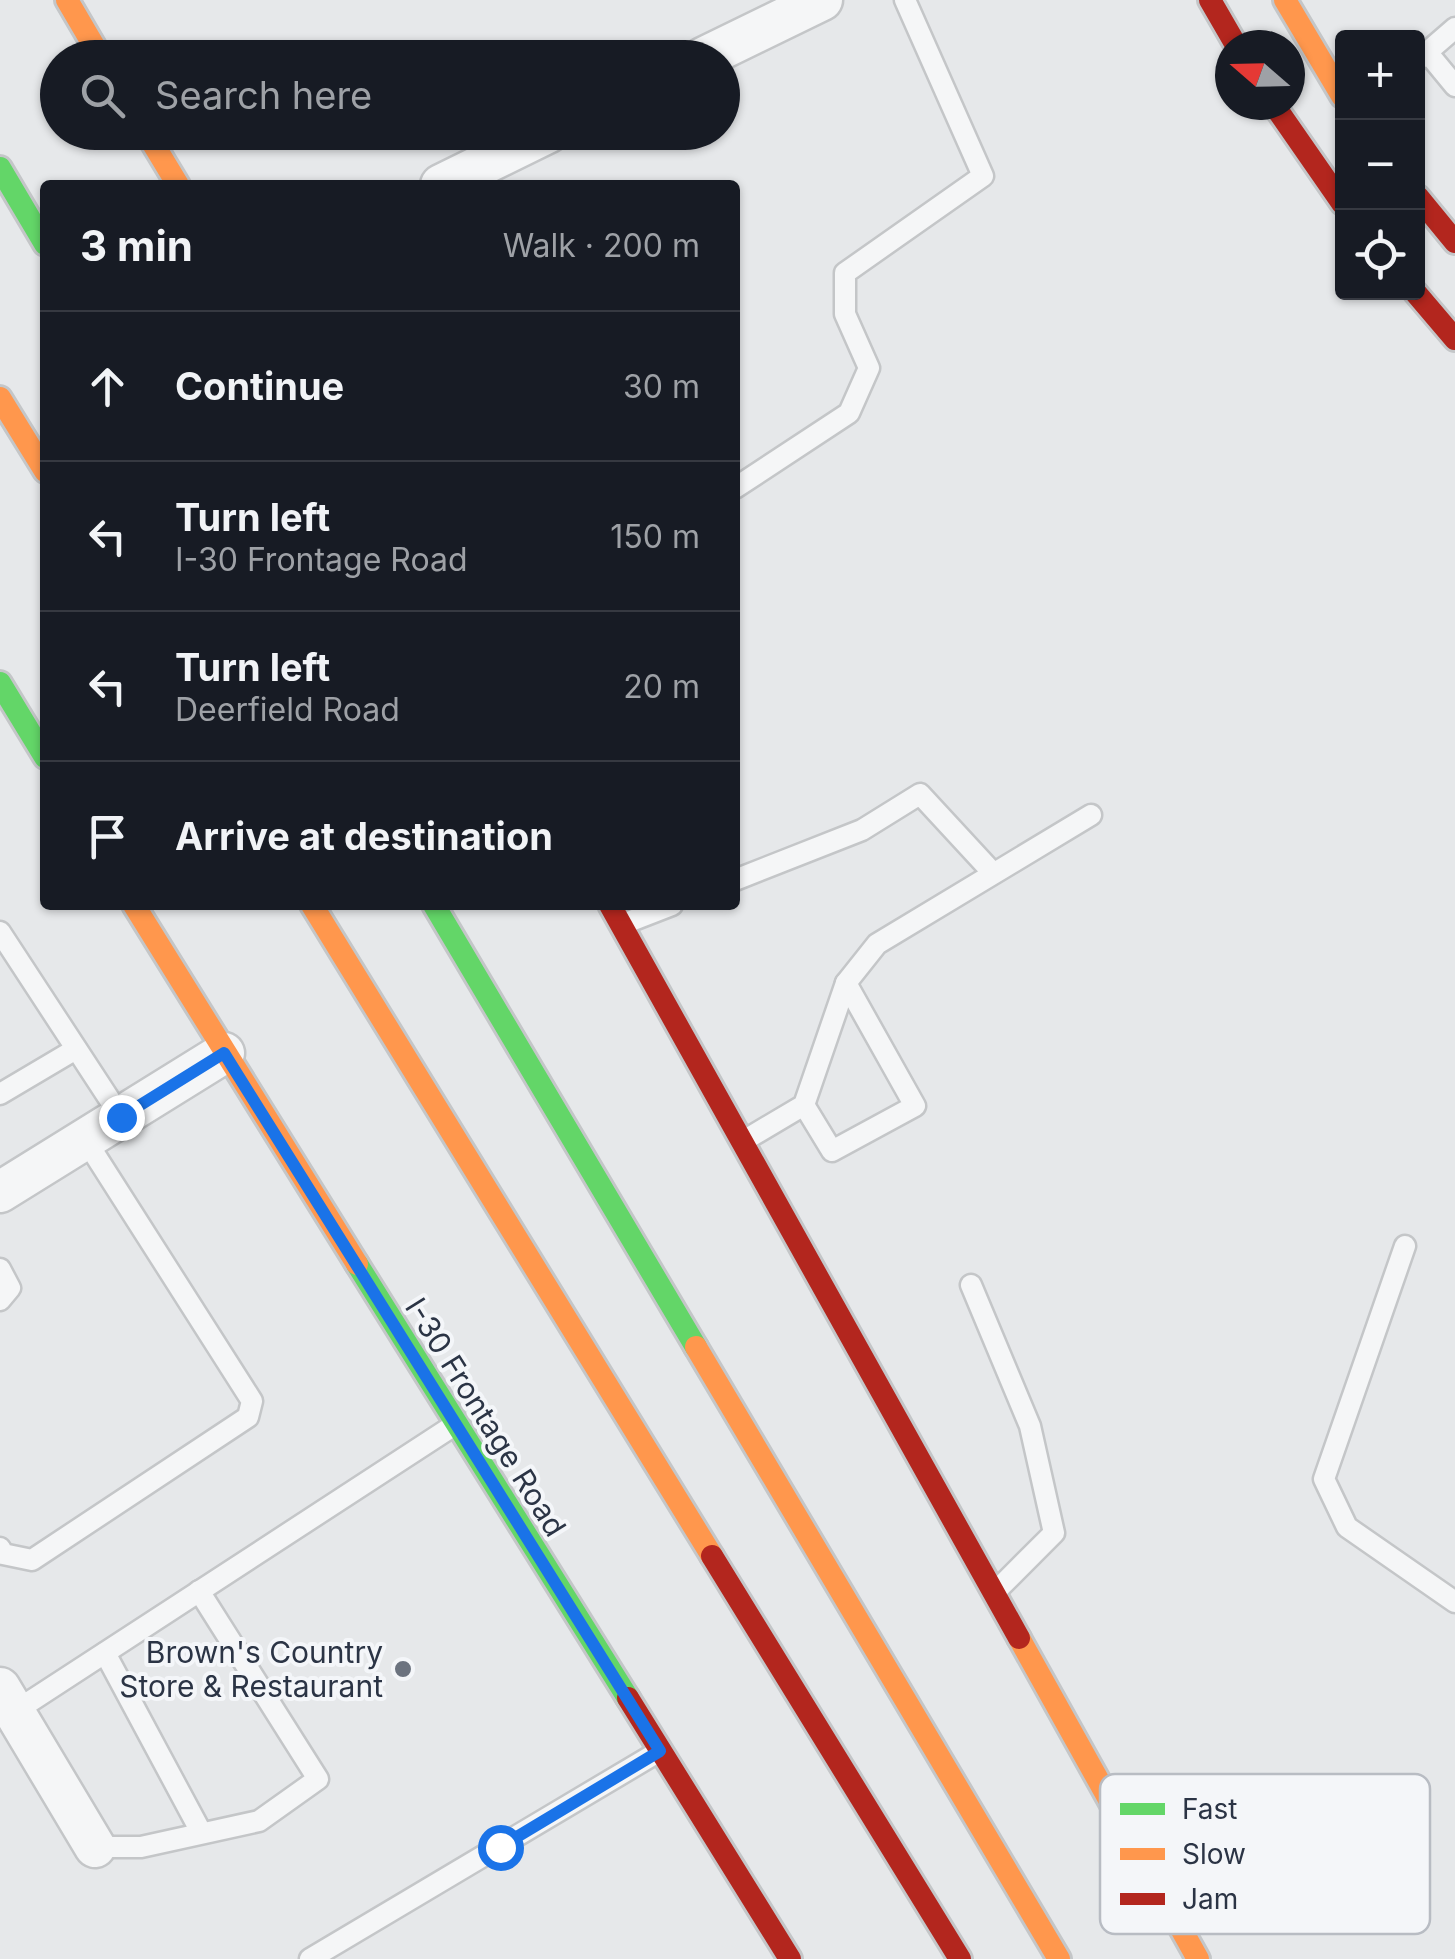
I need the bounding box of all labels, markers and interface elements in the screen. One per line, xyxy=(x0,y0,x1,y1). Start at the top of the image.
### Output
north arrow xyxy=(1215,30,1305,120)
map controls xyxy=(1335,30,1425,300)
button: + xyxy=(1335,30,1425,120)
search box xyxy=(40,40,740,150)
icon: search xyxy=(75,68,130,123)
text: Search here xyxy=(155,72,372,118)
button: − xyxy=(1335,120,1425,210)
button: locate xyxy=(1335,210,1425,300)
text: 3 min xyxy=(80,220,193,271)
text: Walk · 200 m xyxy=(503,226,700,265)
icon: ahead xyxy=(80,359,135,414)
text: Continue xyxy=(175,363,344,409)
text: 30 m xyxy=(623,367,700,406)
text: Turn left xyxy=(175,494,330,540)
icon: left xyxy=(80,509,135,564)
text: 150 m xyxy=(610,517,700,556)
text: I-30 Frontage Road xyxy=(175,540,468,579)
text: Turn left xyxy=(175,644,330,690)
icon: left xyxy=(80,659,135,714)
text: 20 m xyxy=(623,667,700,706)
text: Deerfield Road xyxy=(175,690,400,729)
icon: arrive xyxy=(80,809,135,864)
text: Arrive at destination xyxy=(175,813,553,859)
route end xyxy=(99,1095,145,1141)
street label: I-30 Frontage Road xyxy=(398,1291,574,1543)
place label: Brown's Country Store & Restaurant xyxy=(119,1634,383,1704)
marker: Brown's Country Store & Restaurant xyxy=(392,1658,414,1680)
legend xyxy=(1100,1774,1430,1934)
text: Fast xyxy=(1182,1792,1238,1826)
route start xyxy=(478,1825,524,1871)
text: Slow xyxy=(1182,1837,1246,1871)
text: Jam xyxy=(1182,1882,1238,1916)

